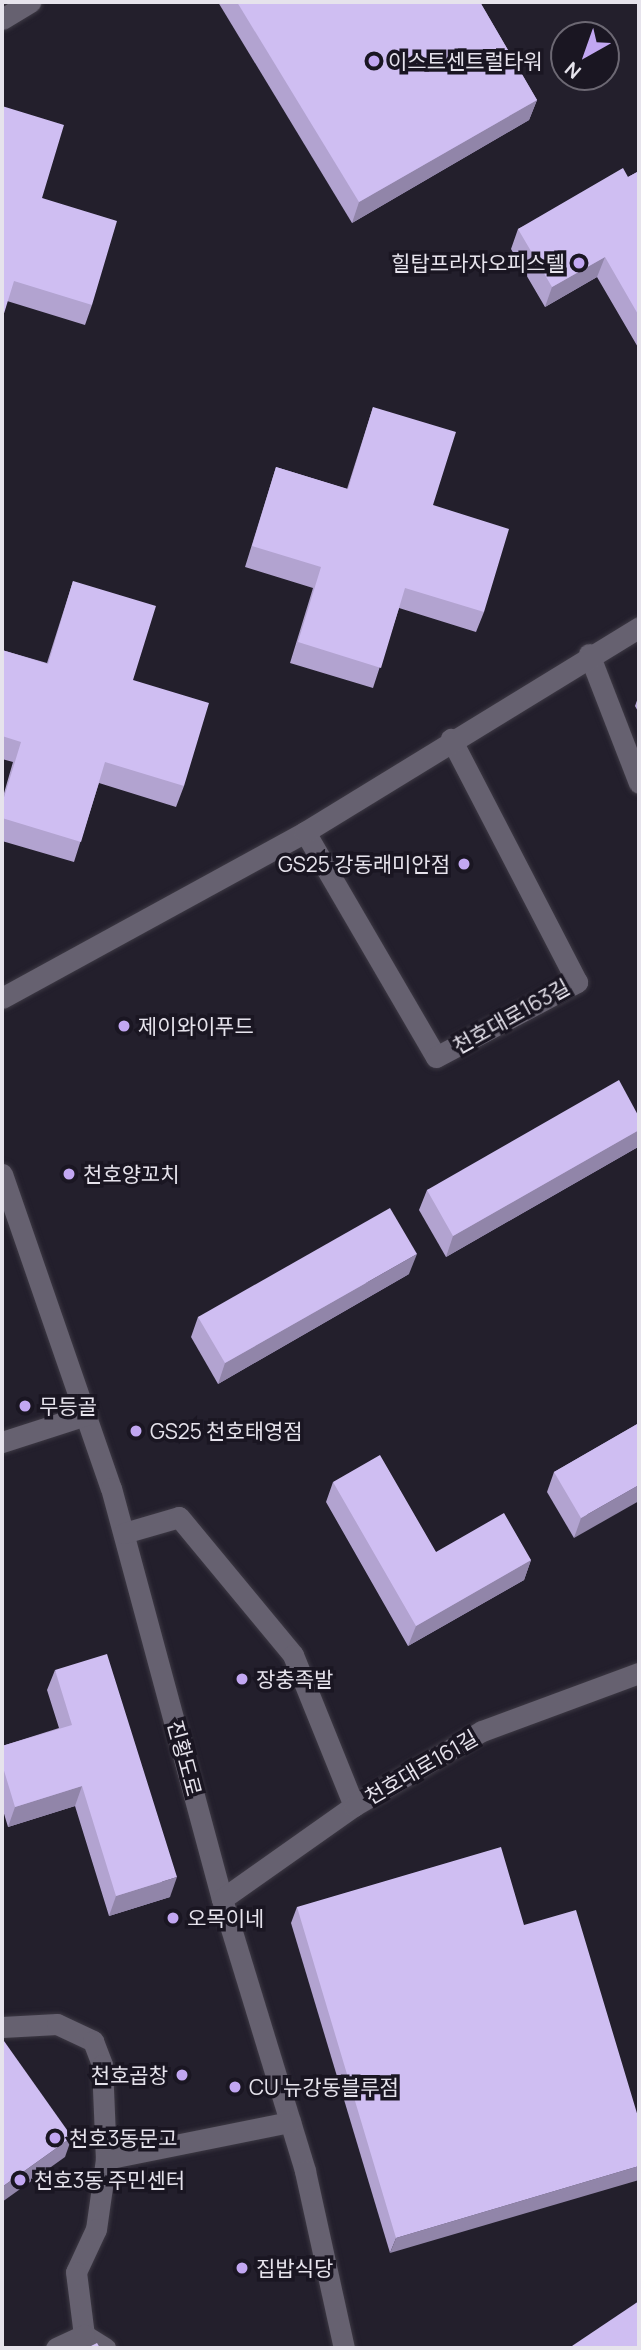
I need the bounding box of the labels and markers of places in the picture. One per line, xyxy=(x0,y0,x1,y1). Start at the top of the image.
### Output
place label: 이스트센트럴타워 xyxy=(388,48,543,74)
marker: 이스트센트럴타워 xyxy=(366,53,382,69)
place label: 힐탑프라자오피스텔 xyxy=(391,250,565,276)
marker: 힐탑프라자오피스텔 xyxy=(571,255,587,271)
place label: GS25 강동래미안점 xyxy=(278,851,450,877)
marker: GS25 강동래미안점 xyxy=(456,856,472,872)
place label: 제이와이푸드 xyxy=(138,1013,254,1039)
marker: 제이와이푸드 xyxy=(116,1018,132,1034)
place label: 천호양꼬치 xyxy=(83,1161,180,1187)
marker: 천호양꼬치 xyxy=(61,1166,77,1182)
place label: 무등골 xyxy=(39,1393,97,1419)
marker: 무등골 xyxy=(17,1398,33,1414)
place label: GS25 천호태영점 xyxy=(150,1418,303,1444)
marker: GS25 천호태영점 xyxy=(128,1423,144,1439)
place label: 장충족발 xyxy=(256,1666,333,1692)
marker: 장충족발 xyxy=(234,1671,250,1687)
place label: 오목이네 xyxy=(187,1905,264,1931)
marker: 오목이네 xyxy=(165,1910,181,1926)
place label: 천호곱창 xyxy=(91,2062,168,2088)
marker: 천호곱창 xyxy=(174,2067,190,2083)
place label: CU 뉴강동블루점 xyxy=(249,2074,399,2100)
marker: CU 뉴강동블루점 xyxy=(227,2079,243,2095)
place label: 천호3동문고 xyxy=(69,2125,177,2151)
marker: 천호3동문고 xyxy=(47,2130,63,2146)
place label: 천호3동 주민센터 xyxy=(34,2167,185,2193)
marker: 천호3동 주민센터 xyxy=(12,2172,28,2188)
place label: 집밥식당 xyxy=(256,2255,333,2281)
marker: 집밥식당 xyxy=(234,2260,250,2276)

